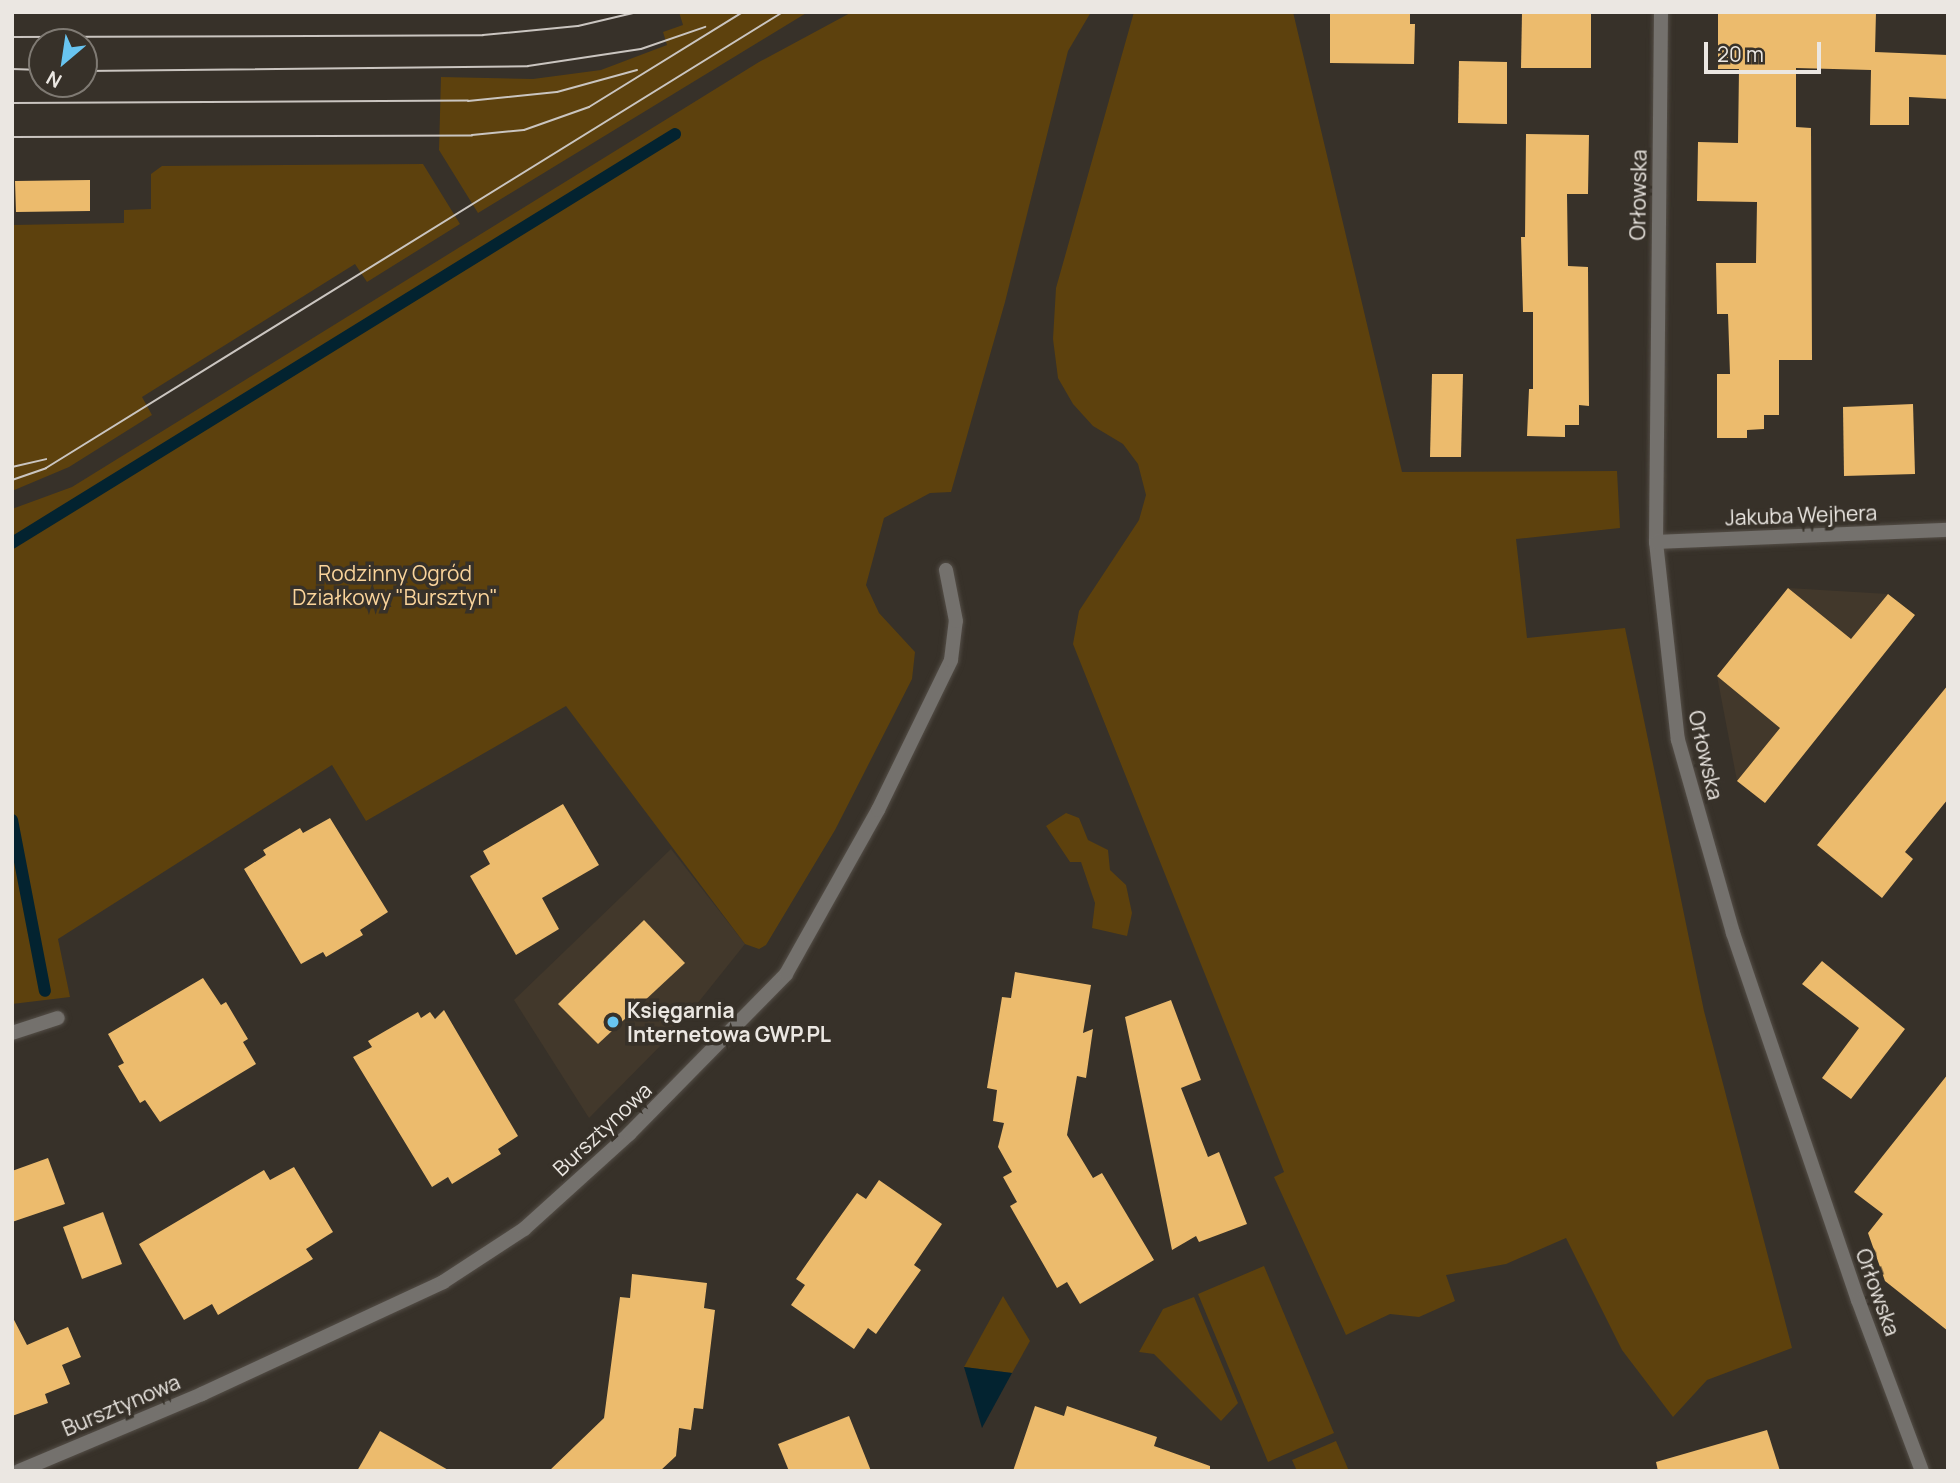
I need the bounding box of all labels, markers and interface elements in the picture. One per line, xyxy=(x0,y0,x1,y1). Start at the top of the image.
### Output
north arrow xyxy=(28,28,98,98)
scale bar xyxy=(1708,28,1825,72)
text: 20 m xyxy=(1717,40,1764,68)
text: N xyxy=(42,65,66,94)
street label: Orłowska xyxy=(1625,149,1651,241)
street label: Jakuba Wejhera xyxy=(1725,500,1877,530)
park label: Rodzinny Ogród Działkowy "Bursztyn" xyxy=(292,560,498,610)
street label: Orłowska xyxy=(1684,708,1728,802)
place label: Księgarnia Internetowa GWP.PL xyxy=(627,997,831,1047)
marker: Księgarnia Internetowa GWP.PL xyxy=(605,1014,621,1030)
street label: Bursztynowa xyxy=(548,1077,656,1181)
street label: Orłowska xyxy=(1851,1245,1905,1339)
street label: Bursztynowa xyxy=(58,1369,184,1441)

